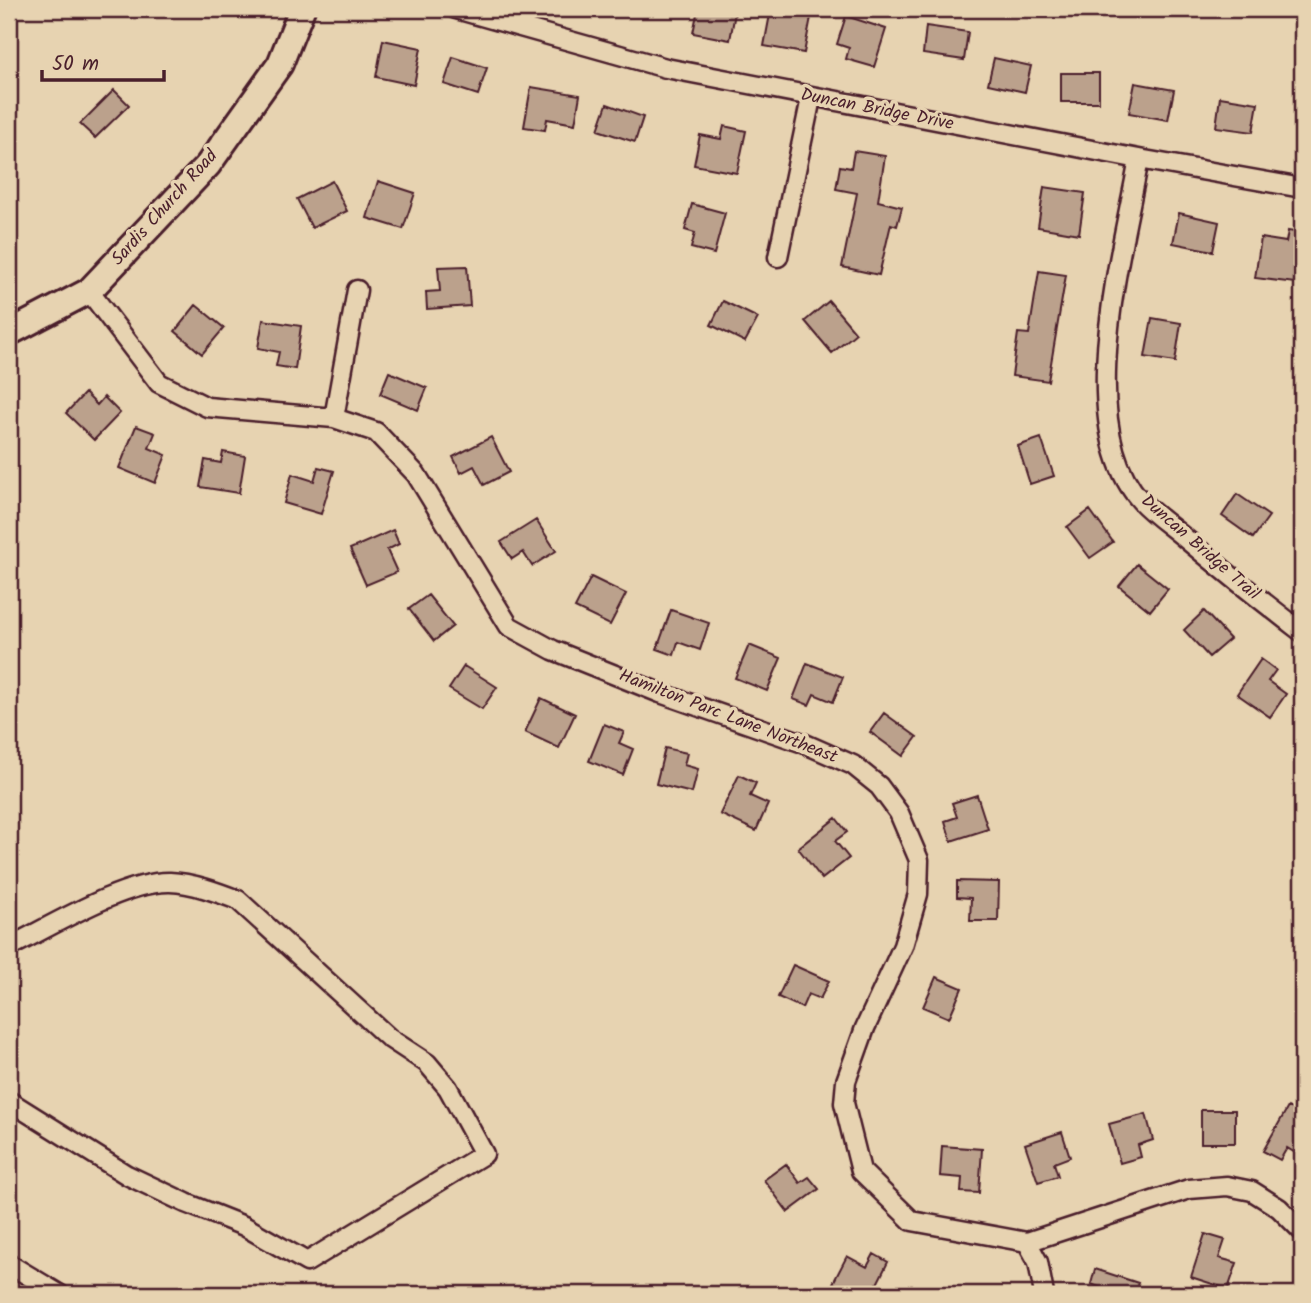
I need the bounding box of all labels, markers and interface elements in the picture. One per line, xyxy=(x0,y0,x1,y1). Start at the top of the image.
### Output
scale bar xyxy=(42,38,164,82)
text: 50 m xyxy=(52,48,99,81)
street label: Duncan Bridge Drive xyxy=(798,81,956,139)
street label: Sardis Church Road xyxy=(105,143,226,273)
street label: Duncan Bridge Trail xyxy=(1134,488,1267,609)
street label: Hamilton Parc Lane Northeast xyxy=(614,662,843,772)

